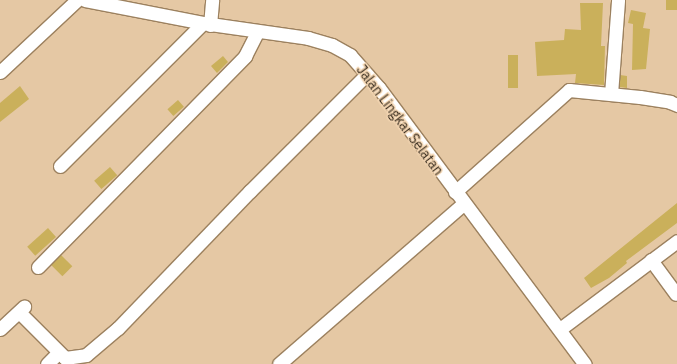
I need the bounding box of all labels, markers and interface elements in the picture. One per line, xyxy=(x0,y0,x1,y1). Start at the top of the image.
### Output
street label: Jalan Lingkar Selatan xyxy=(353,62,447,178)

